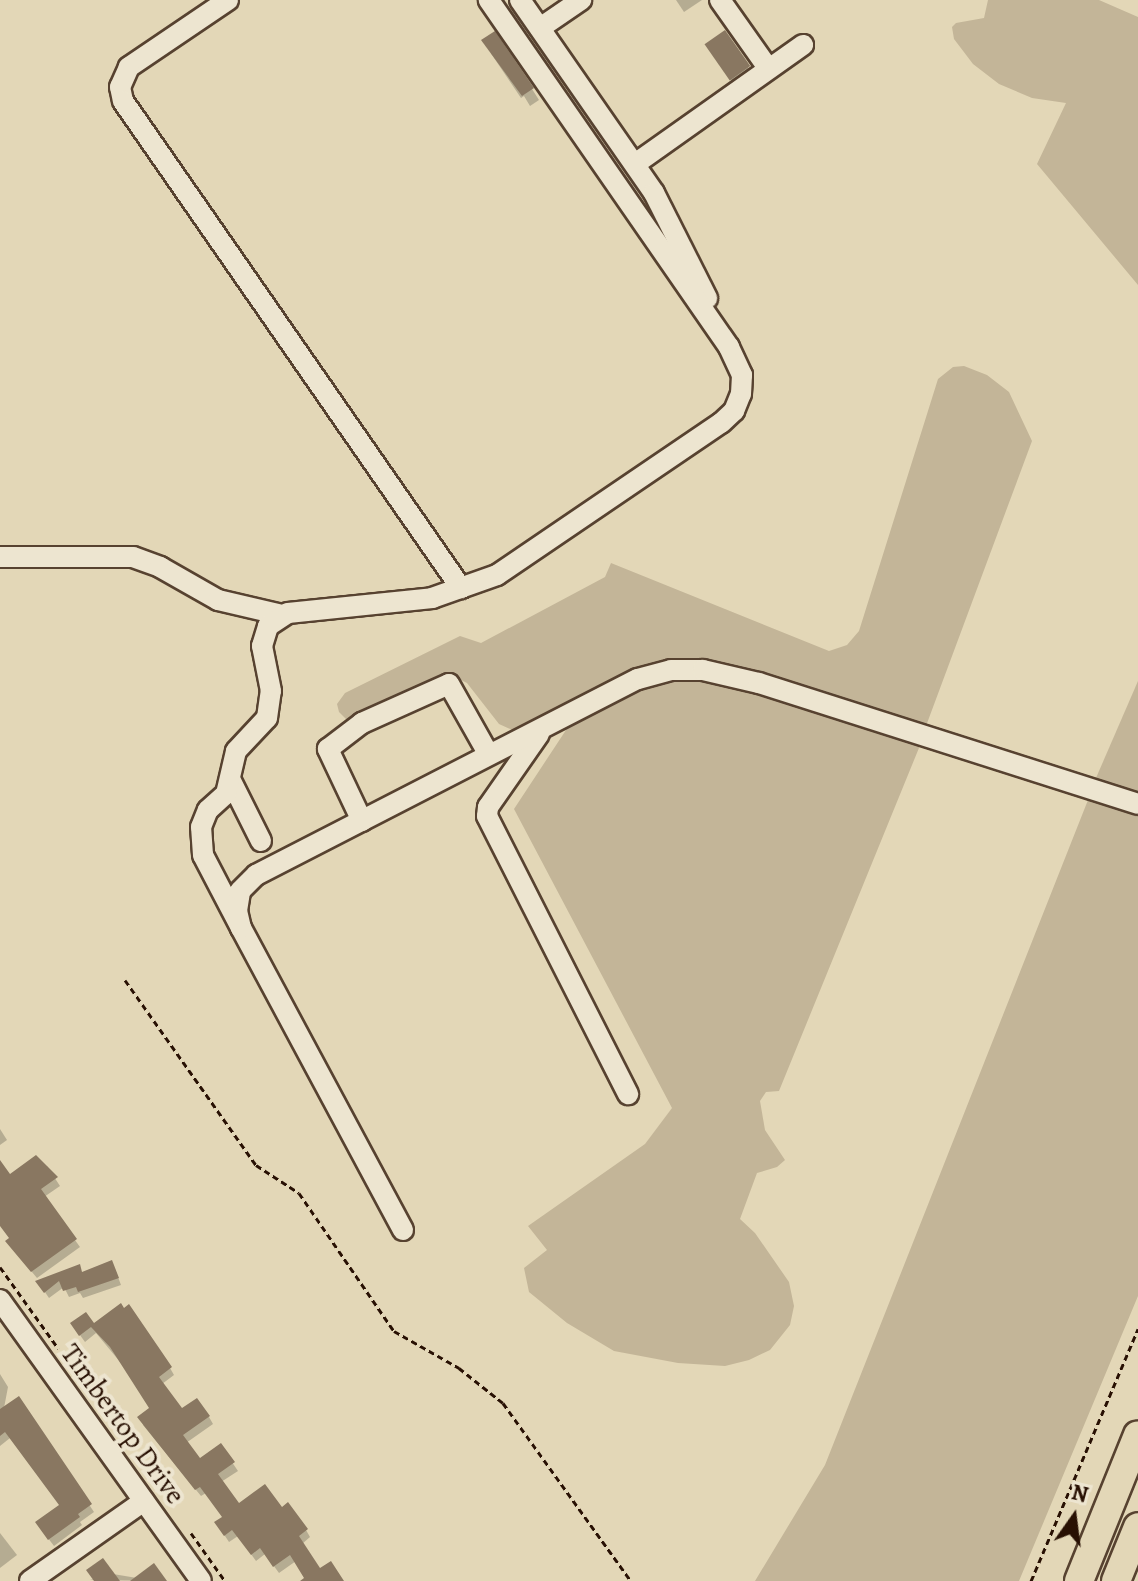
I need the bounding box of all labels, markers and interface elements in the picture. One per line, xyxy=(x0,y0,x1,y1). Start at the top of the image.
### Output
street label: Timbertop Drive xyxy=(54,1337,192,1511)
north arrow xyxy=(1034,1477,1114,1557)
text: N xyxy=(1068,1477,1091,1510)

